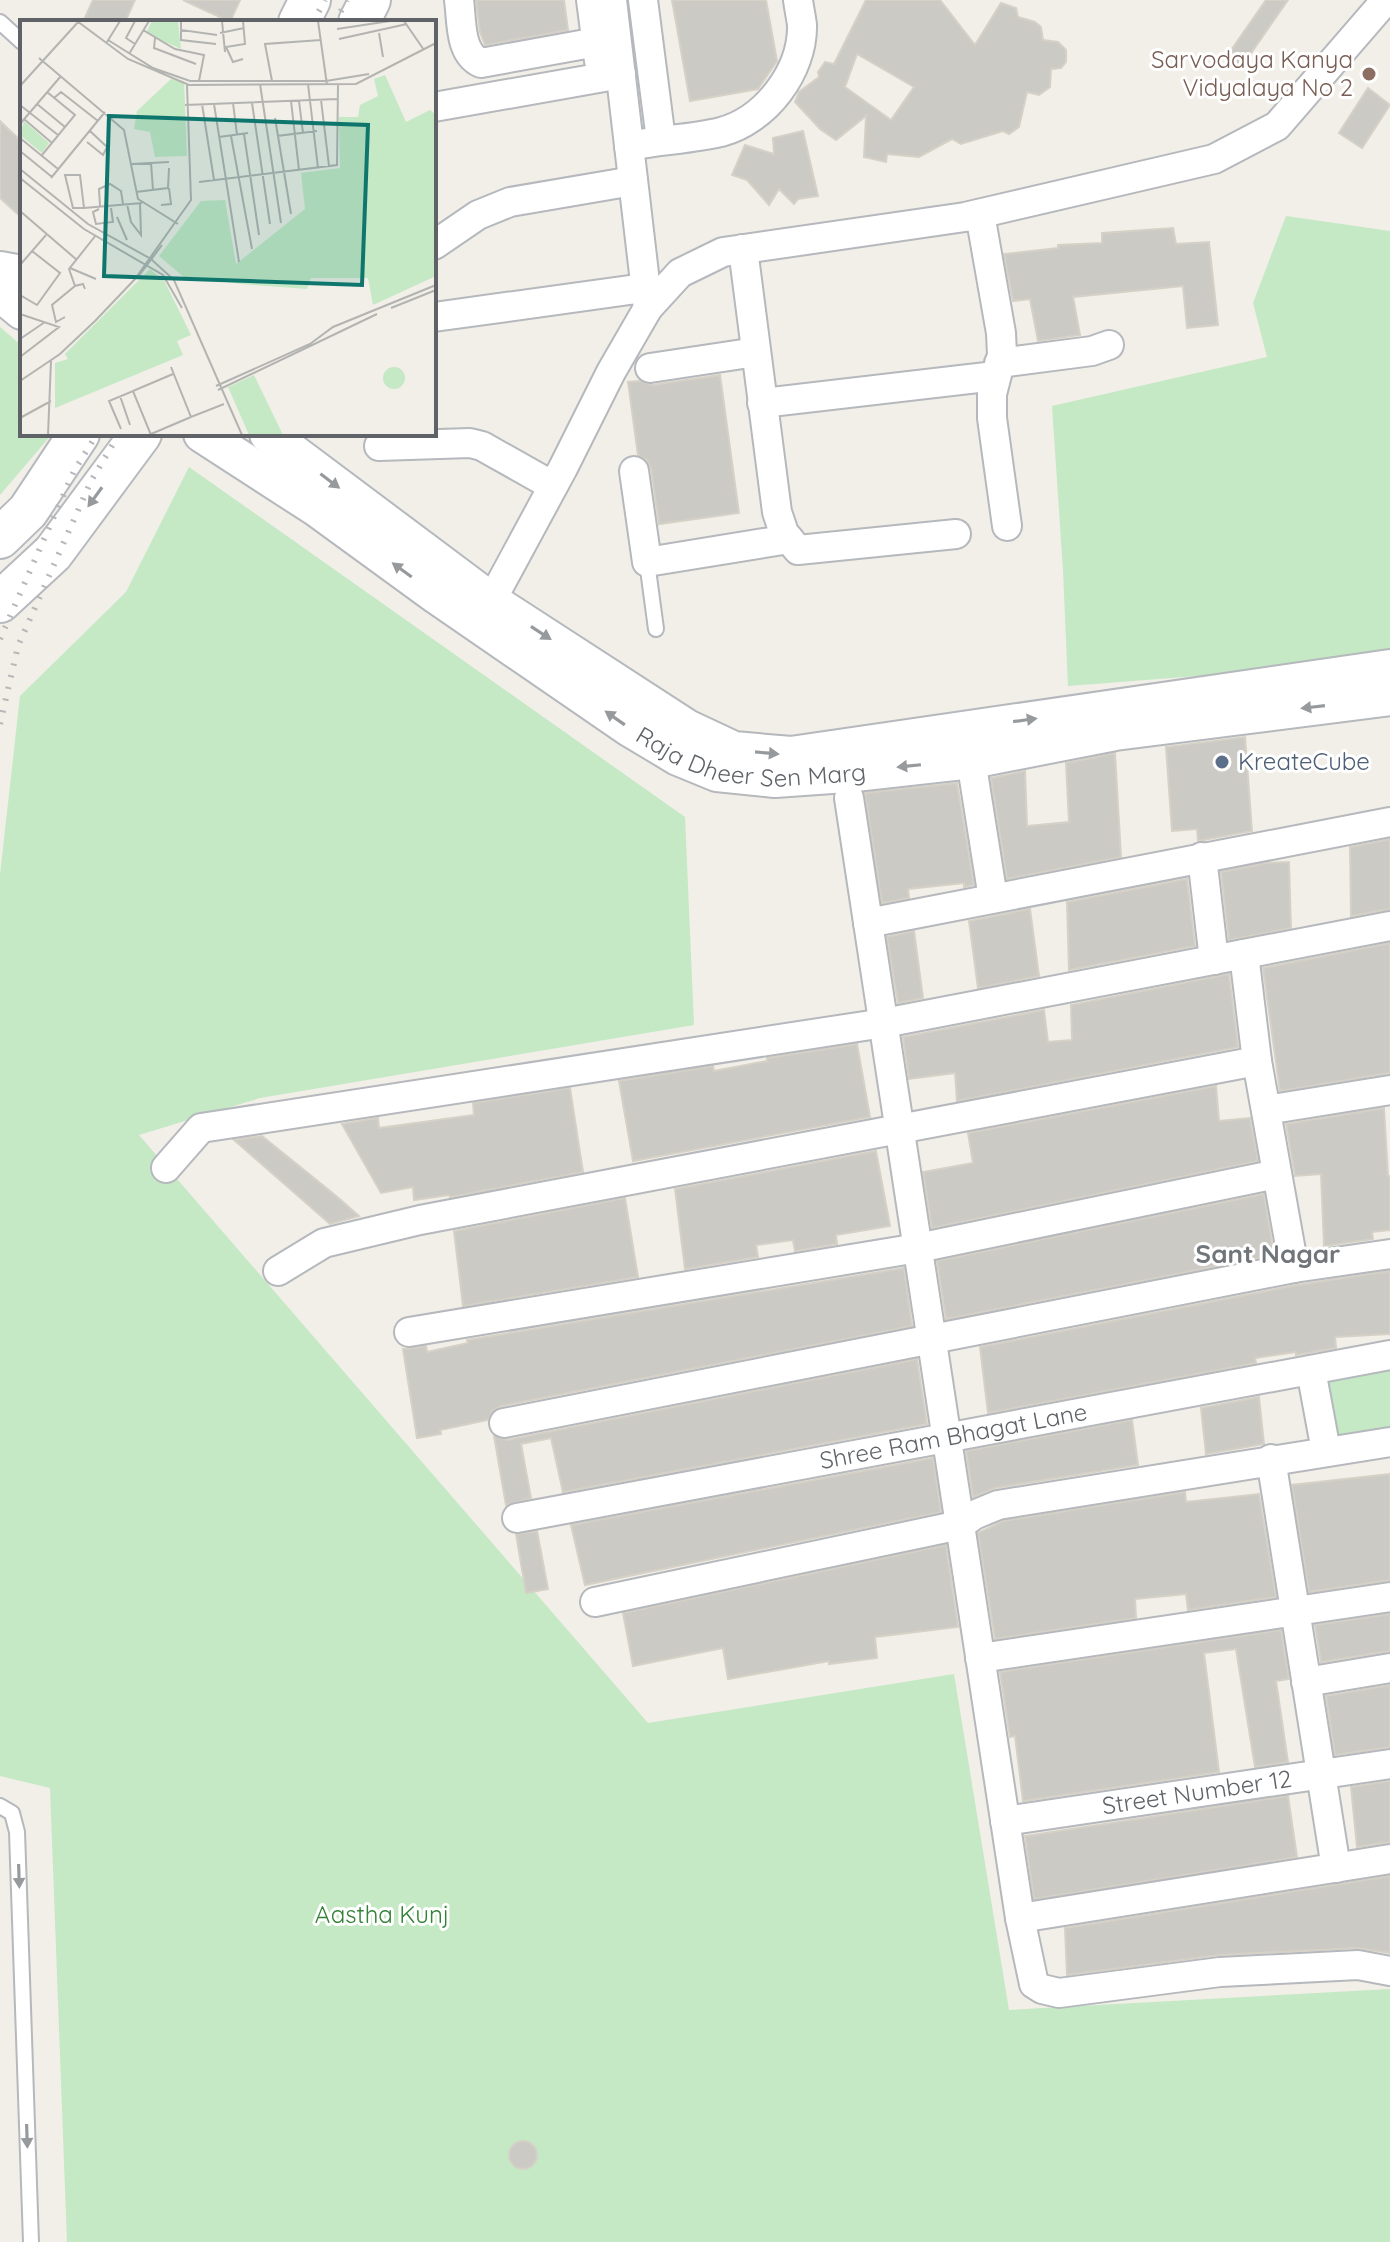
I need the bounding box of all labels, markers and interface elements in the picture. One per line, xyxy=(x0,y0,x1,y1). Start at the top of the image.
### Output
inset map xyxy=(20,20,436,436)
place label: Sarvodaya Kanya Vidyalaya No 2 xyxy=(1151,44,1353,102)
marker: Sarvodaya Kanya Vidyalaya No 2 xyxy=(1360,65,1378,83)
one-way arrow xyxy=(320,472,340,488)
one-way arrow xyxy=(87,487,103,507)
one-way arrow xyxy=(391,562,412,578)
one-way arrow xyxy=(530,626,551,641)
one-way arrow xyxy=(1300,701,1325,714)
one-way arrow xyxy=(604,711,626,726)
one-way arrow xyxy=(1013,713,1038,726)
street label: Raja Dheer Sen Marg xyxy=(631,719,867,793)
place label: KreateCube xyxy=(1238,746,1370,776)
one-way arrow xyxy=(755,747,780,760)
marker: KreateCube xyxy=(1213,753,1231,771)
one-way arrow xyxy=(896,760,921,773)
district label: Sant Nagar xyxy=(1196,1237,1340,1270)
street label: Shree Ram Bhagat Lane xyxy=(817,1396,1089,1475)
street label: Street Number 12 xyxy=(1100,1763,1294,1820)
one-way arrow xyxy=(12,1864,25,1889)
park label: Aastha Kunj xyxy=(315,1899,449,1929)
one-way arrow xyxy=(21,2124,34,2149)

